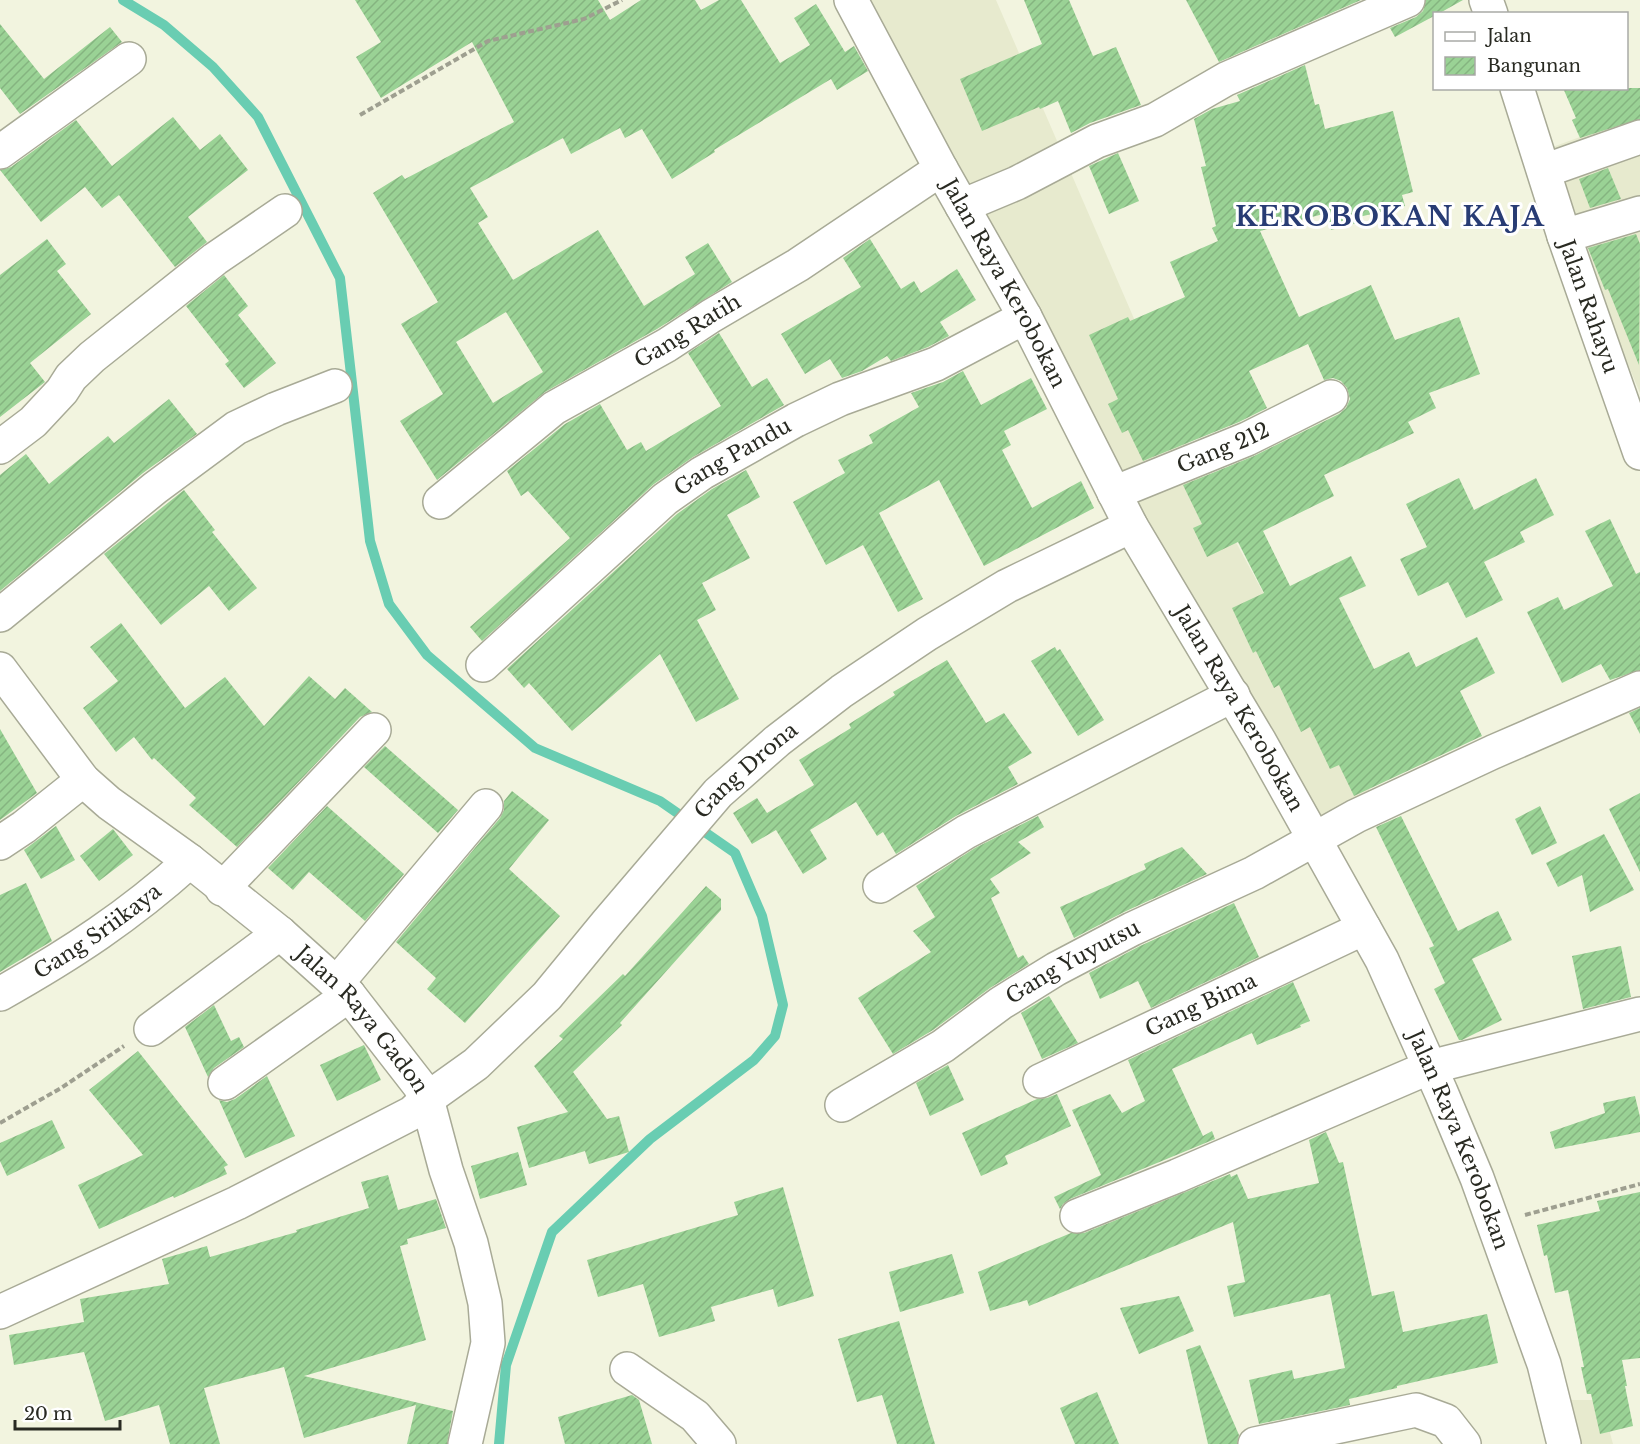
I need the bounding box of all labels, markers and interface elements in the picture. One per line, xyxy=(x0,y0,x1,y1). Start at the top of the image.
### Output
legend xyxy=(1433,12,1628,90)
text: Jalan xyxy=(1485,25,1532,47)
text: Bangunan xyxy=(1487,55,1581,77)
street label: Jalan Raya Kerobokan xyxy=(935,171,1072,392)
district label: KEROBOKAN KAJA xyxy=(1235,200,1545,233)
street label: Jalan Rahayu xyxy=(1552,234,1624,377)
street label: Gang Ratih xyxy=(630,288,746,374)
street label: Gang Pandu xyxy=(669,412,796,502)
street label: Gang 212 xyxy=(1173,417,1274,479)
street label: Jalan Raya Kerobokan xyxy=(1167,598,1309,816)
street label: Gang Drona xyxy=(689,717,803,824)
street label: Gang Sriikaya xyxy=(29,878,167,985)
street label: Gang Yuyutsu xyxy=(1001,914,1144,1010)
street label: Jalan Raya Gadon xyxy=(288,938,434,1098)
street label: Gang Bima xyxy=(1141,967,1261,1042)
street label: Jalan Raya Kerobokan xyxy=(1401,1023,1515,1253)
scale bar xyxy=(15,1393,120,1431)
text: 20 m xyxy=(24,1403,72,1425)

